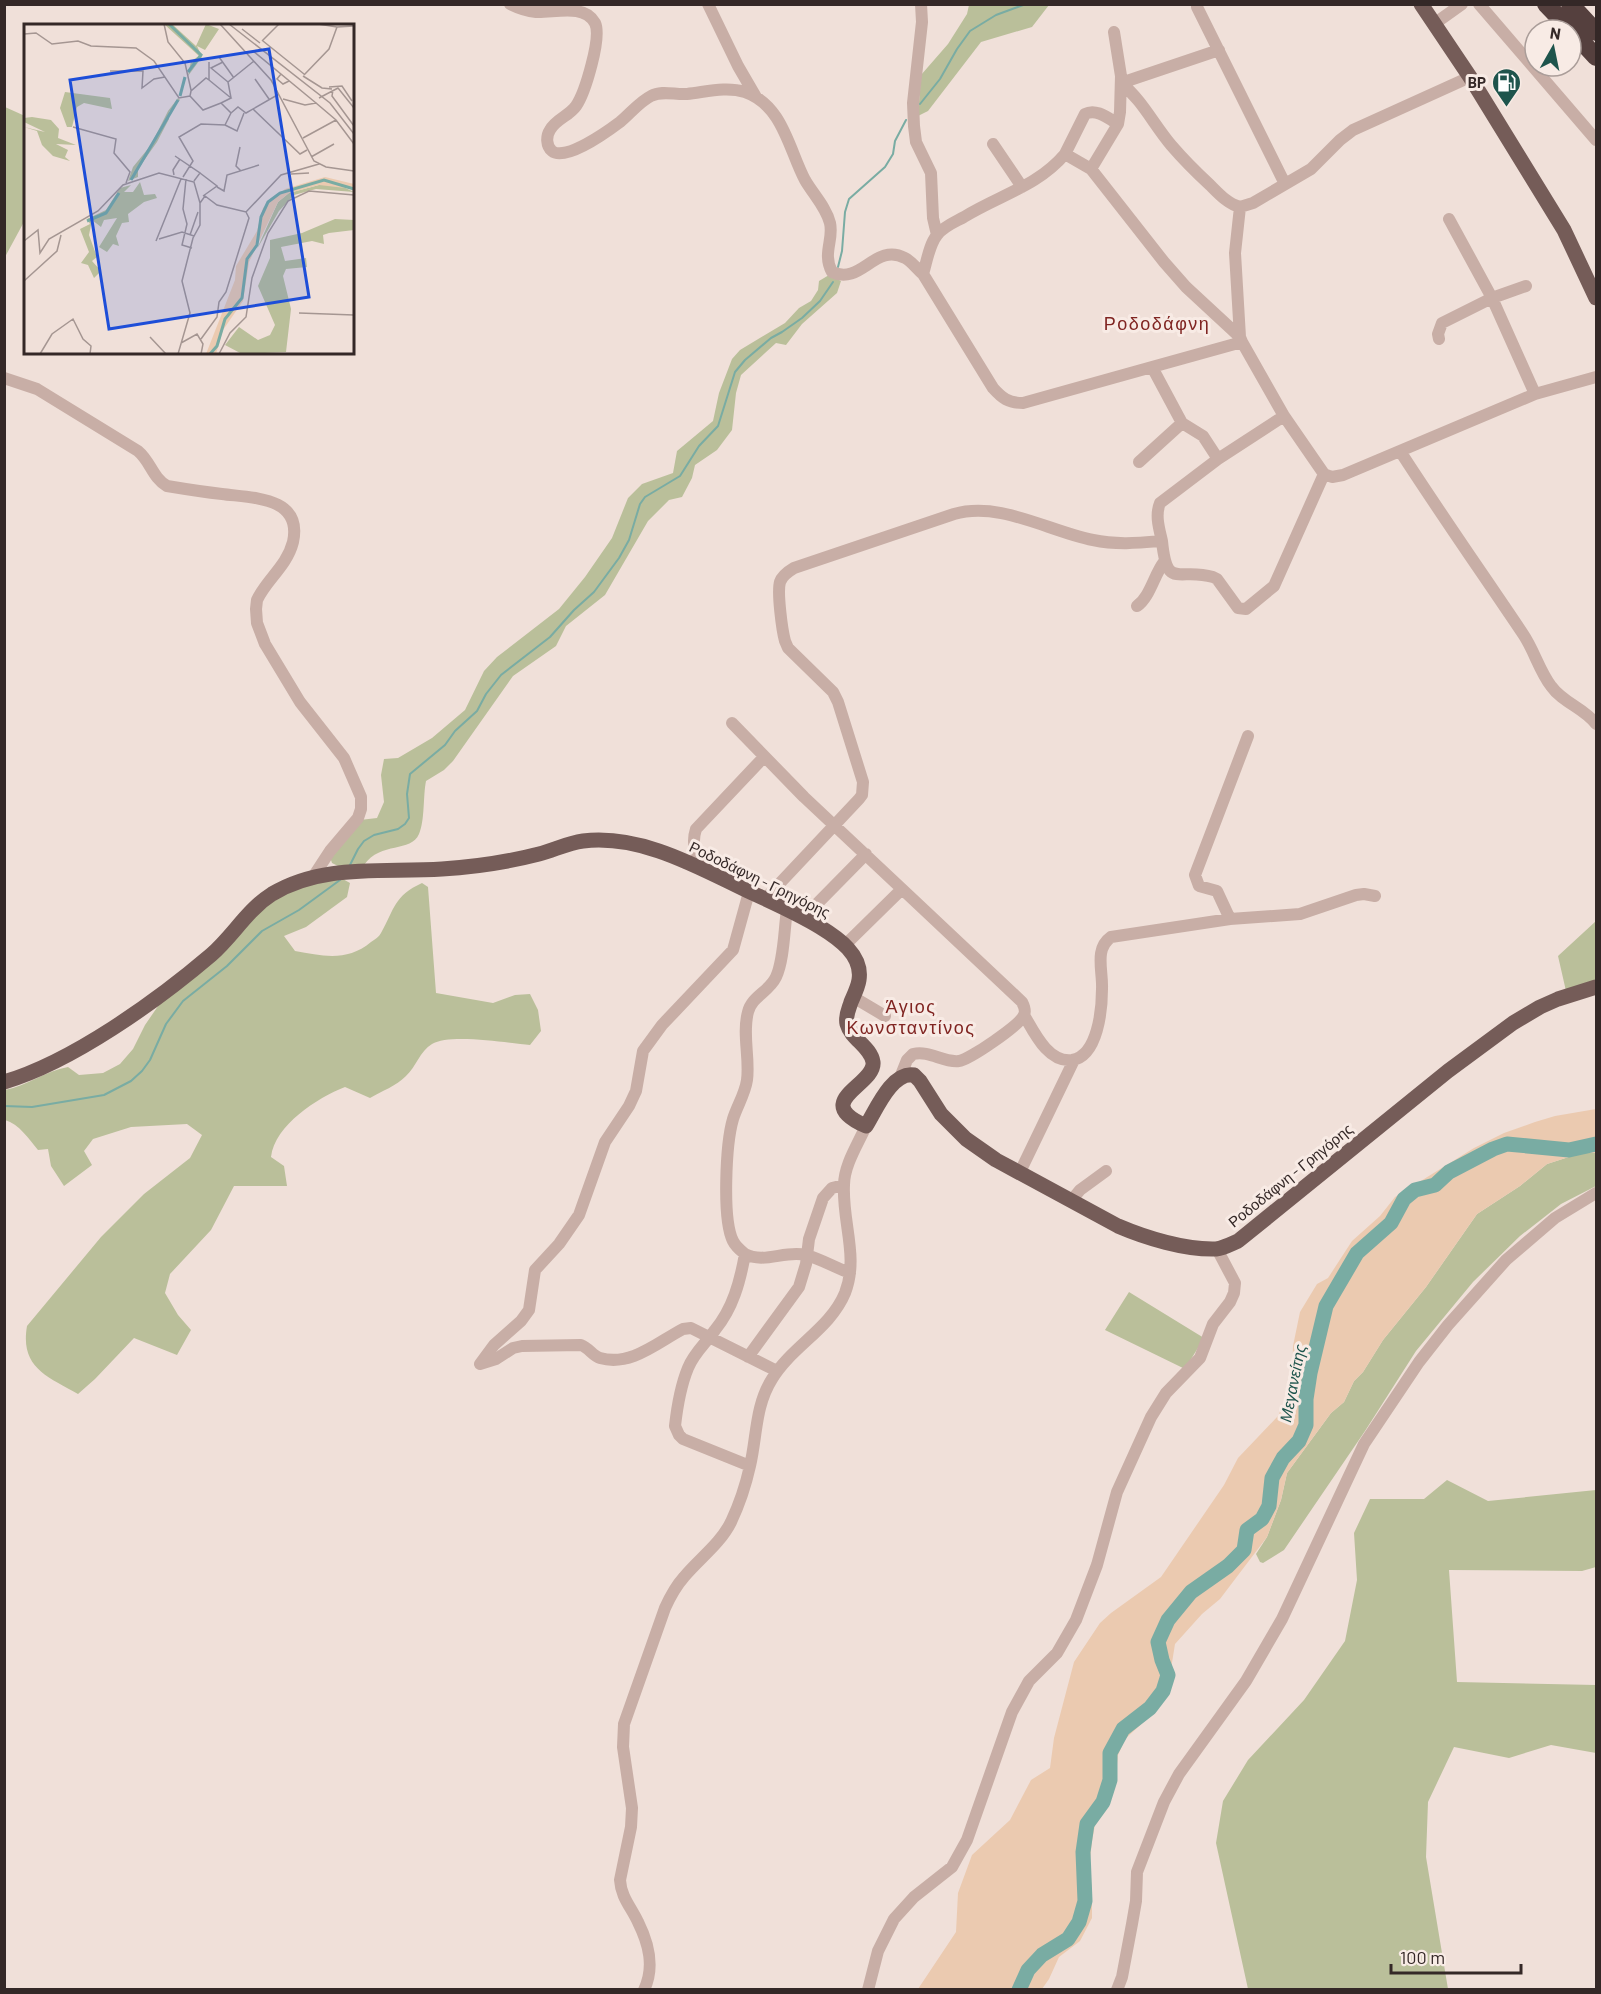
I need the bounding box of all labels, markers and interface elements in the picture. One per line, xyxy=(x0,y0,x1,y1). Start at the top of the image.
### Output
north arrow xyxy=(1523,18,1583,78)
text: N xyxy=(1549,22,1562,43)
inset map xyxy=(24,24,354,354)
fuel station icon: BP xyxy=(1491,66,1523,108)
place label: BP xyxy=(1468,73,1486,91)
district label: Ροδοδάφνη xyxy=(1104,312,1210,334)
street label: Ροδοδάφνη - Γρηγόρης xyxy=(687,837,833,921)
district label: Άγιος Κωνσταντίνος xyxy=(846,995,976,1038)
street label: Ροδοδάφνη - Γρηγόρης xyxy=(1224,1119,1356,1231)
water label: Μεγανείτης xyxy=(1275,1342,1309,1423)
scale bar xyxy=(1391,1937,1522,1975)
text: 100 m xyxy=(1400,1946,1445,1968)

